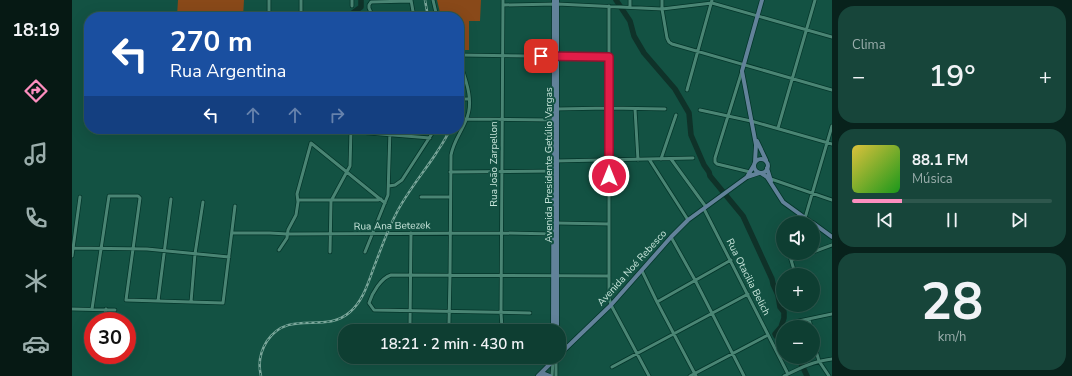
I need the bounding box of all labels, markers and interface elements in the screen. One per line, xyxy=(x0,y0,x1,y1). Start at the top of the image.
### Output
text: 18:19 xyxy=(12,18,60,42)
text: 270 m xyxy=(170,23,253,61)
icon: left xyxy=(104,28,156,80)
text: Clima xyxy=(852,36,886,54)
pin xyxy=(524,39,558,73)
icon: arrive xyxy=(530,45,552,67)
text: 19° xyxy=(928,56,976,97)
text: Rua Argentina xyxy=(170,59,286,83)
text: − xyxy=(852,62,865,92)
text: + xyxy=(1039,62,1052,92)
icon: directions xyxy=(22,77,50,105)
street label: Avenida Presidente Getúlio Vargas xyxy=(542,87,556,243)
icon: left xyxy=(200,104,222,126)
icon: ahead xyxy=(242,104,264,126)
icon: ahead xyxy=(284,104,306,126)
icon: right xyxy=(326,104,348,126)
street label: Rua João Zarpellon xyxy=(487,121,501,207)
icon: music xyxy=(22,140,50,168)
text: 88.1 FM xyxy=(912,150,968,170)
position arrow xyxy=(588,155,630,197)
text: Música xyxy=(912,170,953,188)
icon: phone xyxy=(22,204,50,232)
icon: previous xyxy=(874,209,896,231)
icon: pause xyxy=(941,209,963,231)
icon: next xyxy=(1008,209,1030,231)
map controls xyxy=(776,216,820,364)
button: sound xyxy=(776,216,820,260)
street label: Rua Ana Betezek xyxy=(354,218,431,234)
street label: Avenida Noé Rebesco xyxy=(594,227,670,309)
street label: Rua Otacilia Belich xyxy=(723,236,773,318)
text: 28 xyxy=(921,266,983,337)
icon: climate xyxy=(22,267,50,295)
button: + xyxy=(776,268,820,312)
speed limit sign: 30 xyxy=(84,312,136,364)
button: − xyxy=(776,320,820,364)
text: km/h xyxy=(938,328,966,346)
icon: car xyxy=(22,330,50,358)
text: 18:21 · 2 min · 430 m xyxy=(380,334,524,354)

